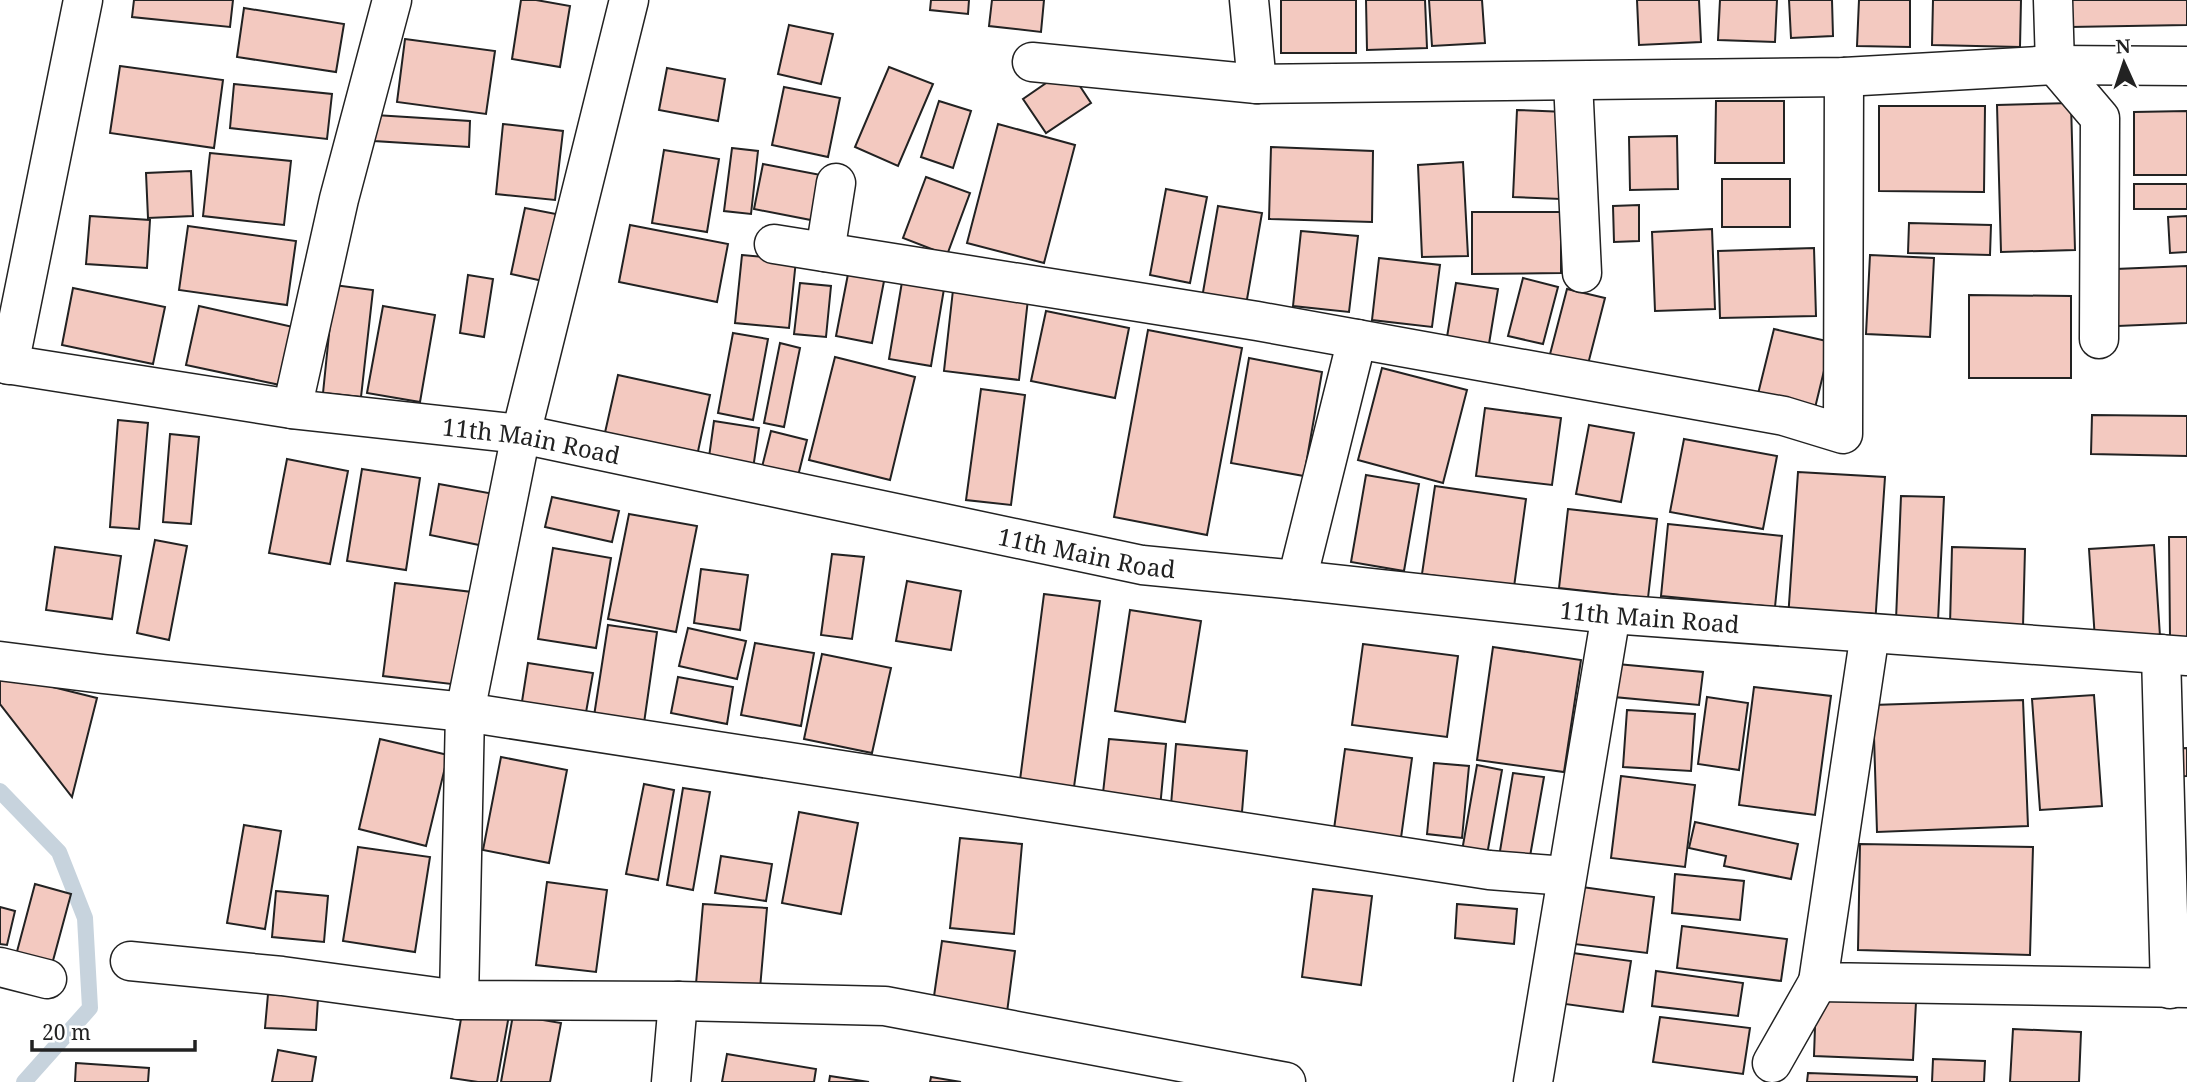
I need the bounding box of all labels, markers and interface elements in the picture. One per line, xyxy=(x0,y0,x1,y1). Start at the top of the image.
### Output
north arrow xyxy=(2089,28,2159,98)
text: N xyxy=(2115,33,2131,59)
street label: 11th Main Road xyxy=(441,409,624,471)
street label: 11th Main Road xyxy=(995,519,1177,585)
street label: 11th Main Road xyxy=(1558,592,1741,640)
scale bar xyxy=(32,1009,194,1052)
text: 20 m xyxy=(42,1018,91,1046)

